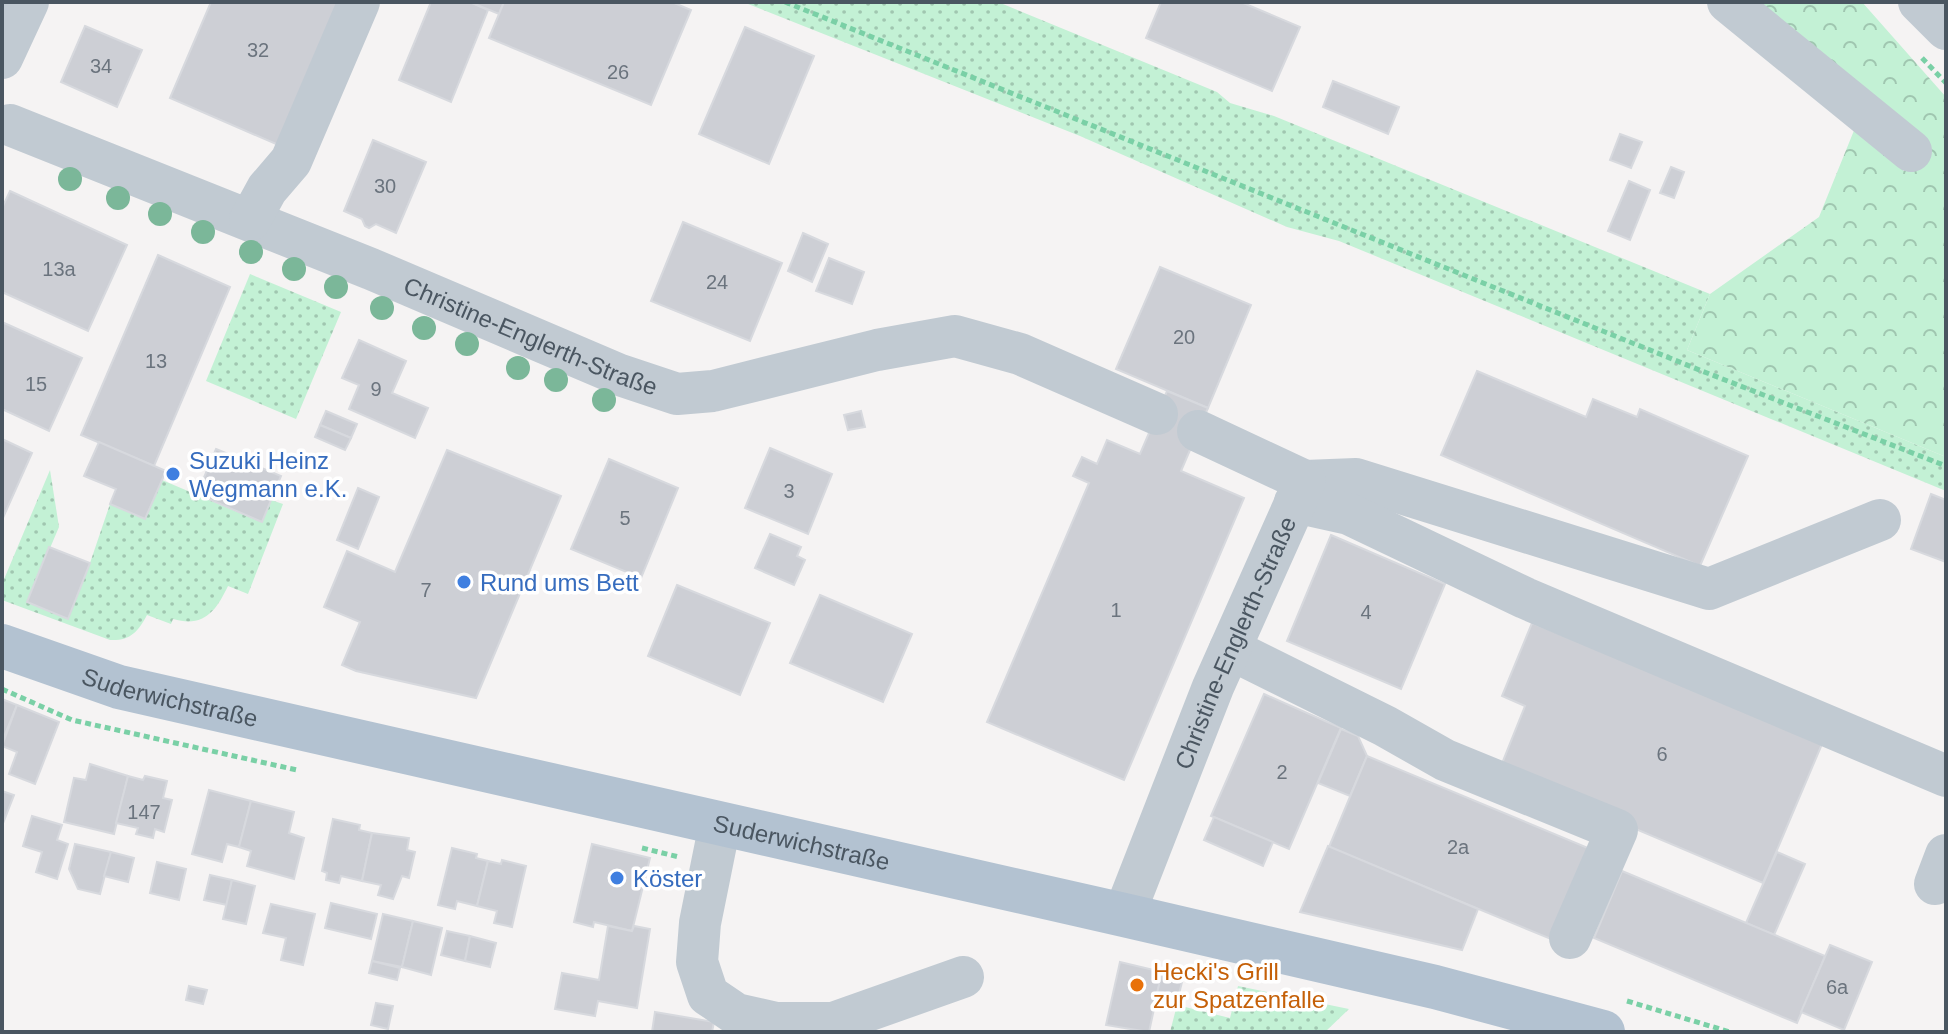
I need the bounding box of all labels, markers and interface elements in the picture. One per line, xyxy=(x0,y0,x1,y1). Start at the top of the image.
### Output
house number: 32 xyxy=(247,39,269,61)
house number: 34 xyxy=(90,55,112,77)
house number: 26 xyxy=(607,61,629,83)
house number: 30 xyxy=(374,175,396,197)
house number: 13a xyxy=(42,258,77,280)
street label: Christine-Englerth-Straße xyxy=(400,271,661,400)
house number: 24 xyxy=(706,271,728,293)
house number: 20 xyxy=(1173,326,1195,348)
house number: 13 xyxy=(145,350,167,372)
house number: 15 xyxy=(25,373,47,395)
house number: 9 xyxy=(370,378,382,400)
place label: Suzuki Heinz Wegmann e.K. xyxy=(189,447,347,502)
marker: Suzuki Heinz Wegmann e.K. xyxy=(164,465,182,483)
house number: 3 xyxy=(783,480,795,502)
house number: 5 xyxy=(619,507,631,529)
street label: Christine-Englerth-Straße xyxy=(1169,512,1301,773)
place label: Rund ums Bett xyxy=(480,569,639,596)
marker: Rund ums Bett xyxy=(455,573,473,591)
house number: 7 xyxy=(420,579,432,601)
house number: 1 xyxy=(1110,599,1122,621)
house number: 4 xyxy=(1360,601,1372,623)
street label: Suderwichstraße xyxy=(79,662,261,732)
house number: 6 xyxy=(1656,743,1668,765)
house number: 2 xyxy=(1276,761,1288,783)
house number: 147 xyxy=(127,801,161,823)
street label: Suderwichstraße xyxy=(711,809,893,875)
house number: 2a xyxy=(1447,836,1470,858)
place label: Köster xyxy=(633,865,702,892)
marker: Köster xyxy=(608,869,626,887)
place label: Hecki's Grill zur Spatzenfalle xyxy=(1153,958,1325,1013)
marker: Hecki's Grill zur Spatzenfalle xyxy=(1128,976,1146,994)
house number: 6a xyxy=(1826,976,1849,998)

